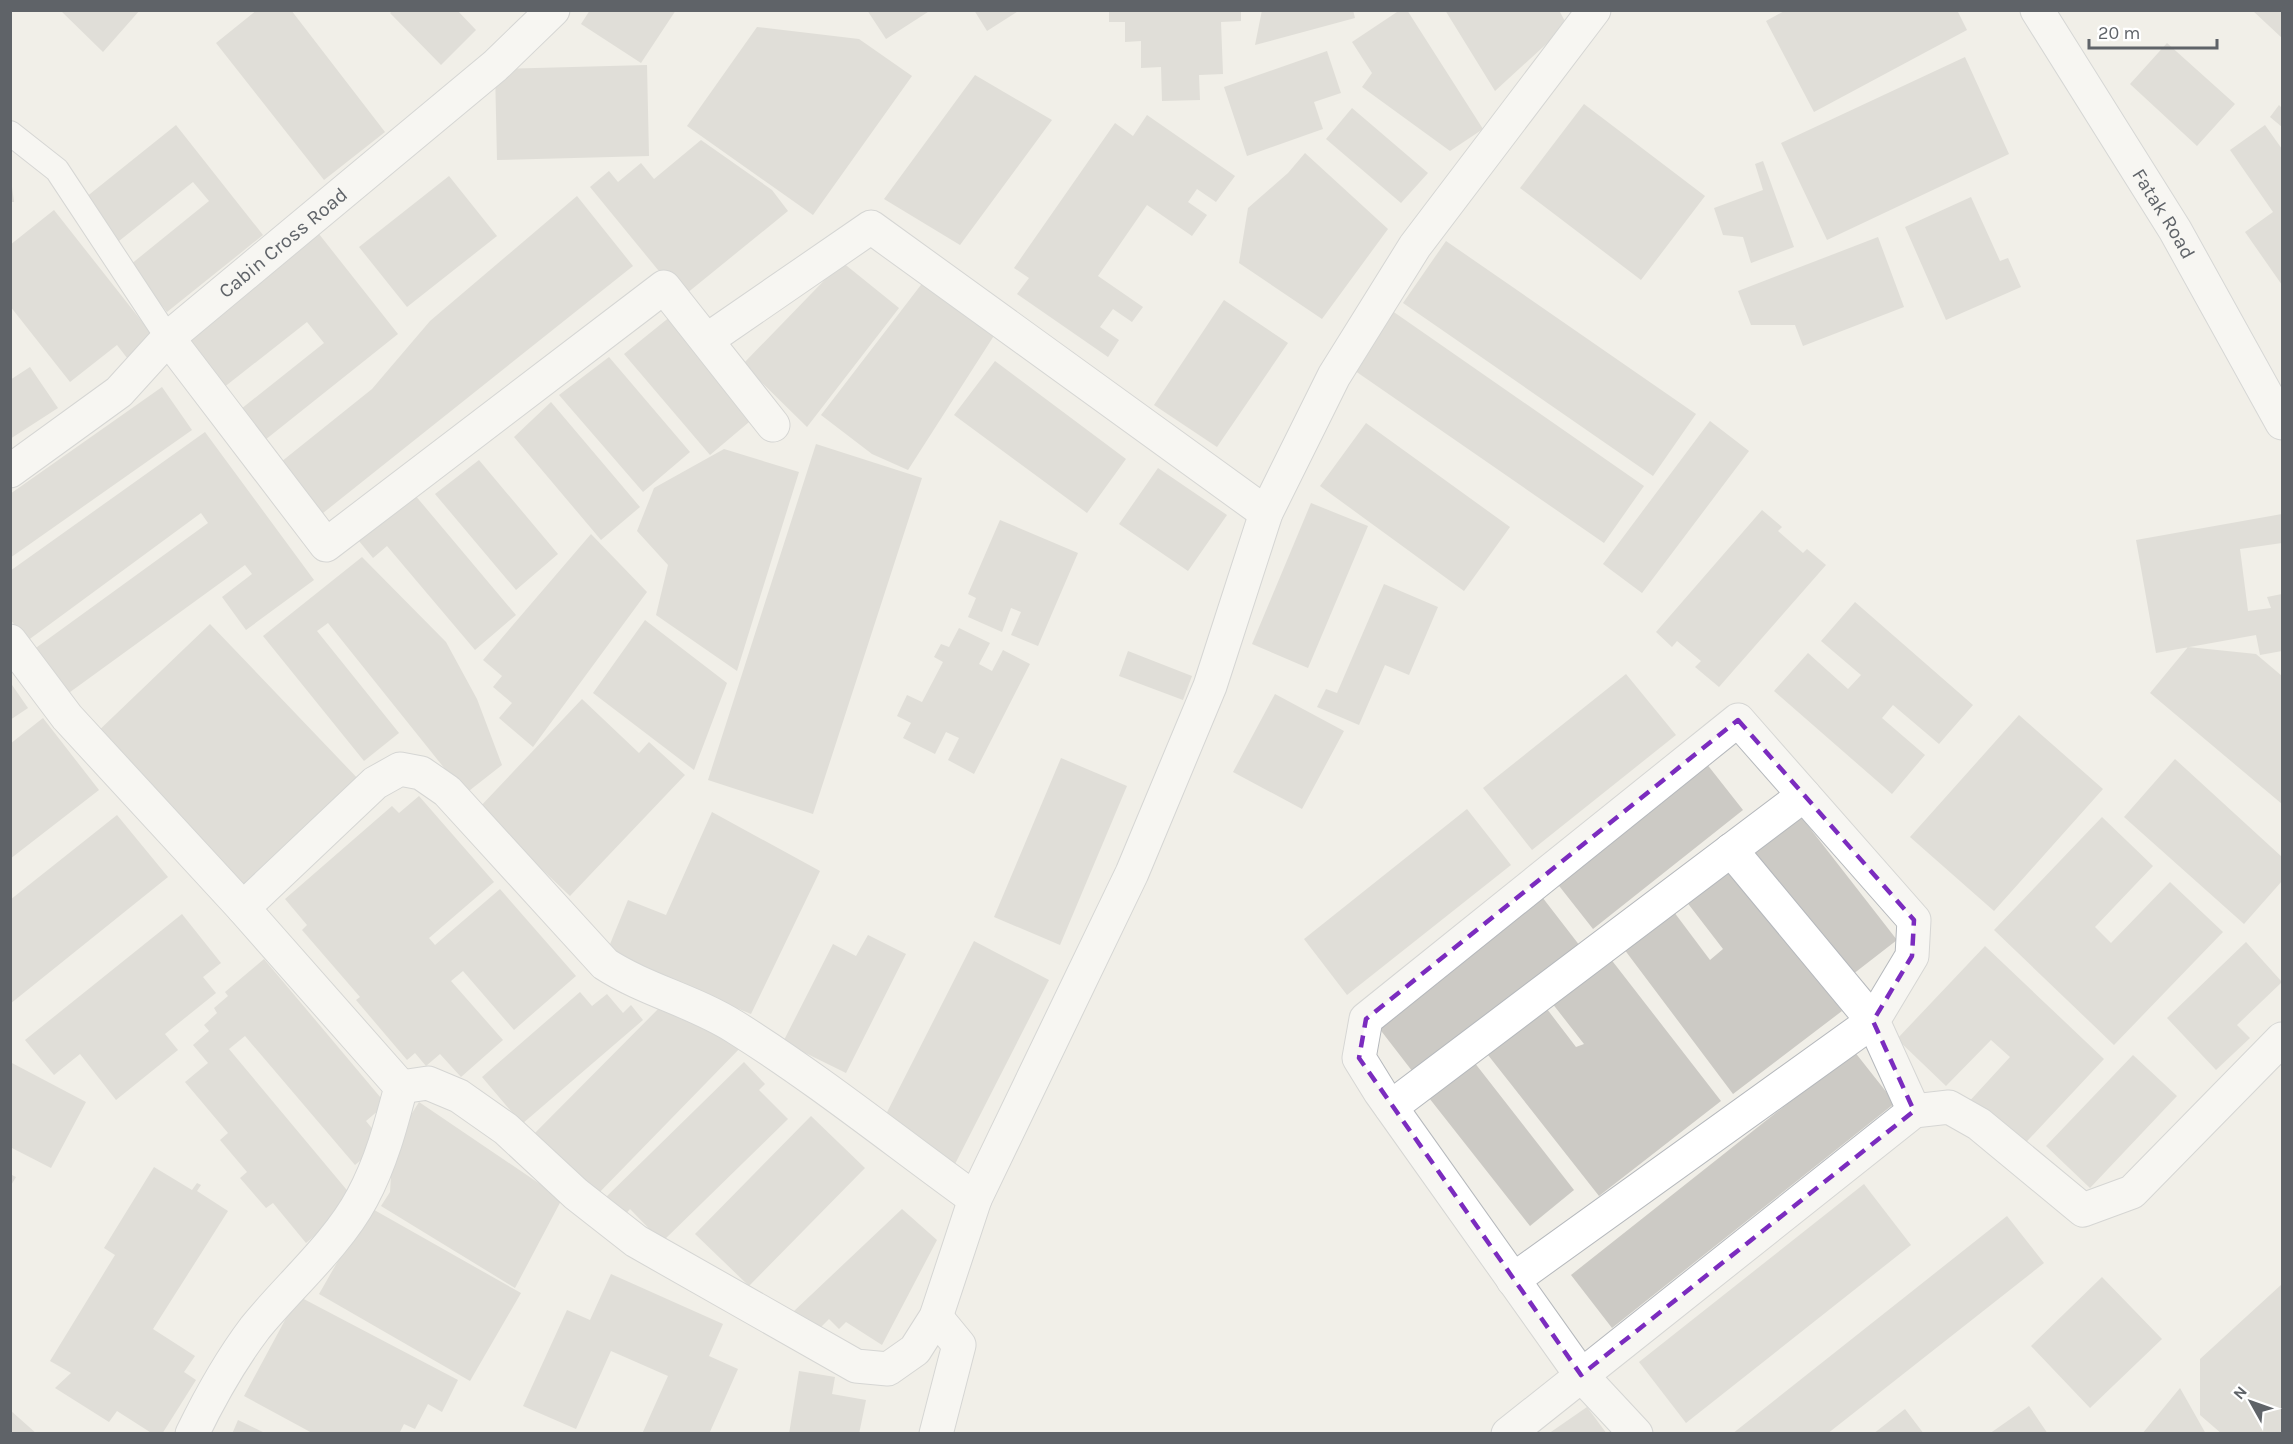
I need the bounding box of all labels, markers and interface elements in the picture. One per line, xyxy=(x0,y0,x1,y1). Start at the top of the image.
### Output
scale bar xyxy=(2089,12,2216,50)
text: 20 m xyxy=(2098,22,2140,44)
street label: Fatak Road xyxy=(2128,164,2200,263)
street label: Cabin Cross Road xyxy=(214,182,352,302)
north arrow xyxy=(2221,1372,2281,1432)
text: N xyxy=(2229,1382,2251,1403)

